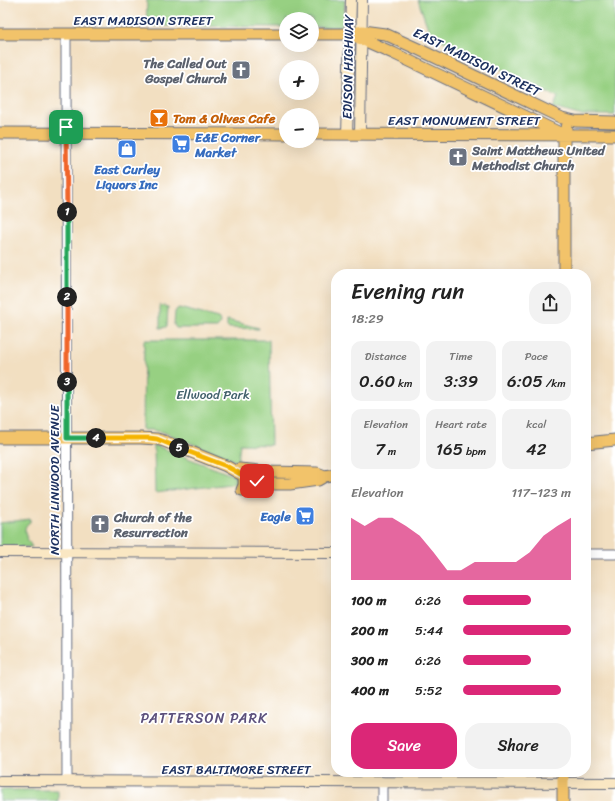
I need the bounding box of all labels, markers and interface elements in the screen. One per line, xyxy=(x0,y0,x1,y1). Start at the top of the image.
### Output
street label: EAST MADISON STREET xyxy=(73,9,214,32)
map controls xyxy=(279,12,319,148)
button: layers xyxy=(279,12,319,52)
street label: EDISON HIGHWAY xyxy=(336,14,360,119)
street label: EAST MADISON STREET xyxy=(409,21,545,103)
place label: The Called Out Gospel Church xyxy=(143,52,227,90)
church icon: The Called Out Gospel Church xyxy=(230,59,252,81)
button: + xyxy=(279,60,319,100)
bar icon: Tom & Olives Cafe xyxy=(148,107,170,129)
place label: Tom & Olives Cafe xyxy=(173,107,276,130)
button: − xyxy=(279,108,319,148)
street label: EAST MONUMENT STREET xyxy=(388,109,541,132)
pin xyxy=(49,110,83,144)
icon: arrive xyxy=(55,116,77,138)
place label: E&E Corner Market xyxy=(194,126,262,164)
supermarket icon: E&E Corner Market xyxy=(170,133,192,155)
shop icon: East Curley Liquors Inc xyxy=(116,138,138,160)
place label: Saint Matthews United Methodist Church xyxy=(471,139,606,177)
church icon: Saint Matthews United Methodist Church xyxy=(447,146,469,168)
place label: East Curley Liquors Inc xyxy=(94,158,161,196)
pin: 1 xyxy=(57,202,77,222)
text: 1 xyxy=(65,202,69,221)
text: Evening run xyxy=(351,272,464,311)
button: share xyxy=(529,282,571,324)
pin: 2 xyxy=(57,287,77,307)
text: 2 xyxy=(64,287,70,306)
text: 18:29 xyxy=(351,307,384,330)
text: Distance xyxy=(365,347,407,366)
text: Time xyxy=(449,347,473,366)
text: Pace xyxy=(525,347,548,366)
text: 0.60 xyxy=(359,366,395,396)
text: 3:39 xyxy=(444,366,478,396)
text: 6:05 xyxy=(507,366,543,396)
pin: 3 xyxy=(57,372,77,392)
text: 3 xyxy=(64,372,70,391)
text: km xyxy=(395,374,412,393)
text: /km xyxy=(543,374,566,393)
park label: Ellwood Park xyxy=(176,383,250,406)
street label: NORTH LINWOOD AVENUE xyxy=(43,404,66,555)
text: Elevation xyxy=(363,415,408,434)
text: Heart rate xyxy=(435,415,487,434)
text: kcal xyxy=(526,415,546,434)
pin: 4 xyxy=(86,428,106,448)
text: 4 xyxy=(93,428,99,447)
text: 7 xyxy=(375,434,385,464)
text: 165 xyxy=(436,434,463,464)
text: 42 xyxy=(526,434,547,464)
pin: 5 xyxy=(169,438,189,458)
text: 5 xyxy=(176,438,182,457)
text: m xyxy=(385,442,396,461)
text: bpm xyxy=(463,442,486,461)
pin xyxy=(240,464,274,498)
icon: check xyxy=(246,470,268,492)
text: Elevation xyxy=(351,481,404,504)
text: 117–123 m xyxy=(511,481,571,504)
place label: Eagle xyxy=(260,505,291,528)
supermarket icon: Eagle xyxy=(294,505,316,527)
place label: Church of the Resurrection xyxy=(113,506,193,544)
church icon: Church of the Resurrection xyxy=(89,513,111,535)
text: 100 m xyxy=(351,589,386,612)
text: 6:26 xyxy=(415,589,441,612)
text: 200 m xyxy=(351,619,388,642)
text: 5:44 xyxy=(415,619,443,642)
text: 300 m xyxy=(351,649,388,672)
text: 6:26 xyxy=(415,649,441,672)
text: 400 m xyxy=(351,679,389,702)
text: 5:52 xyxy=(415,679,442,702)
district label: PATTERSON PARK xyxy=(141,706,268,731)
button: Save xyxy=(351,723,457,769)
button: Share xyxy=(465,723,571,769)
street label: EAST BALTIMORE STREET xyxy=(161,758,312,781)

